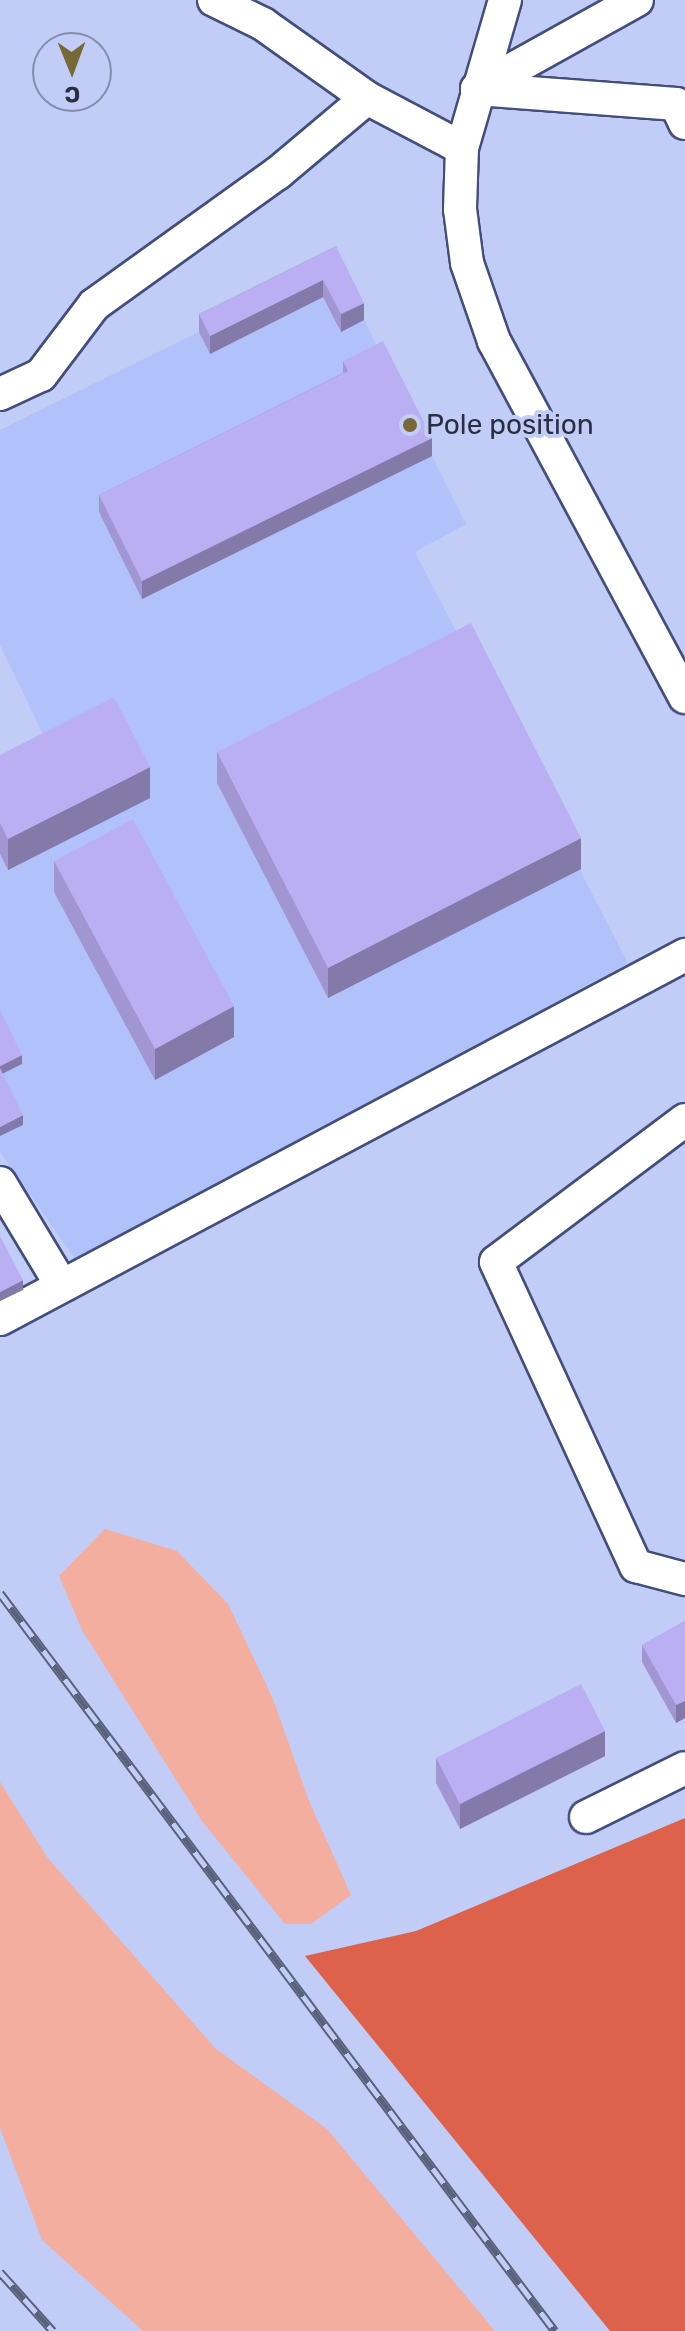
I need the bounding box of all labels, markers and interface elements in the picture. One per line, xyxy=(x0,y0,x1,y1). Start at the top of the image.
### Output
north arrow xyxy=(32,32,112,112)
text: С xyxy=(64,81,80,108)
place label: Pole position xyxy=(426,408,594,442)
marker: Pole position xyxy=(401,416,419,434)

